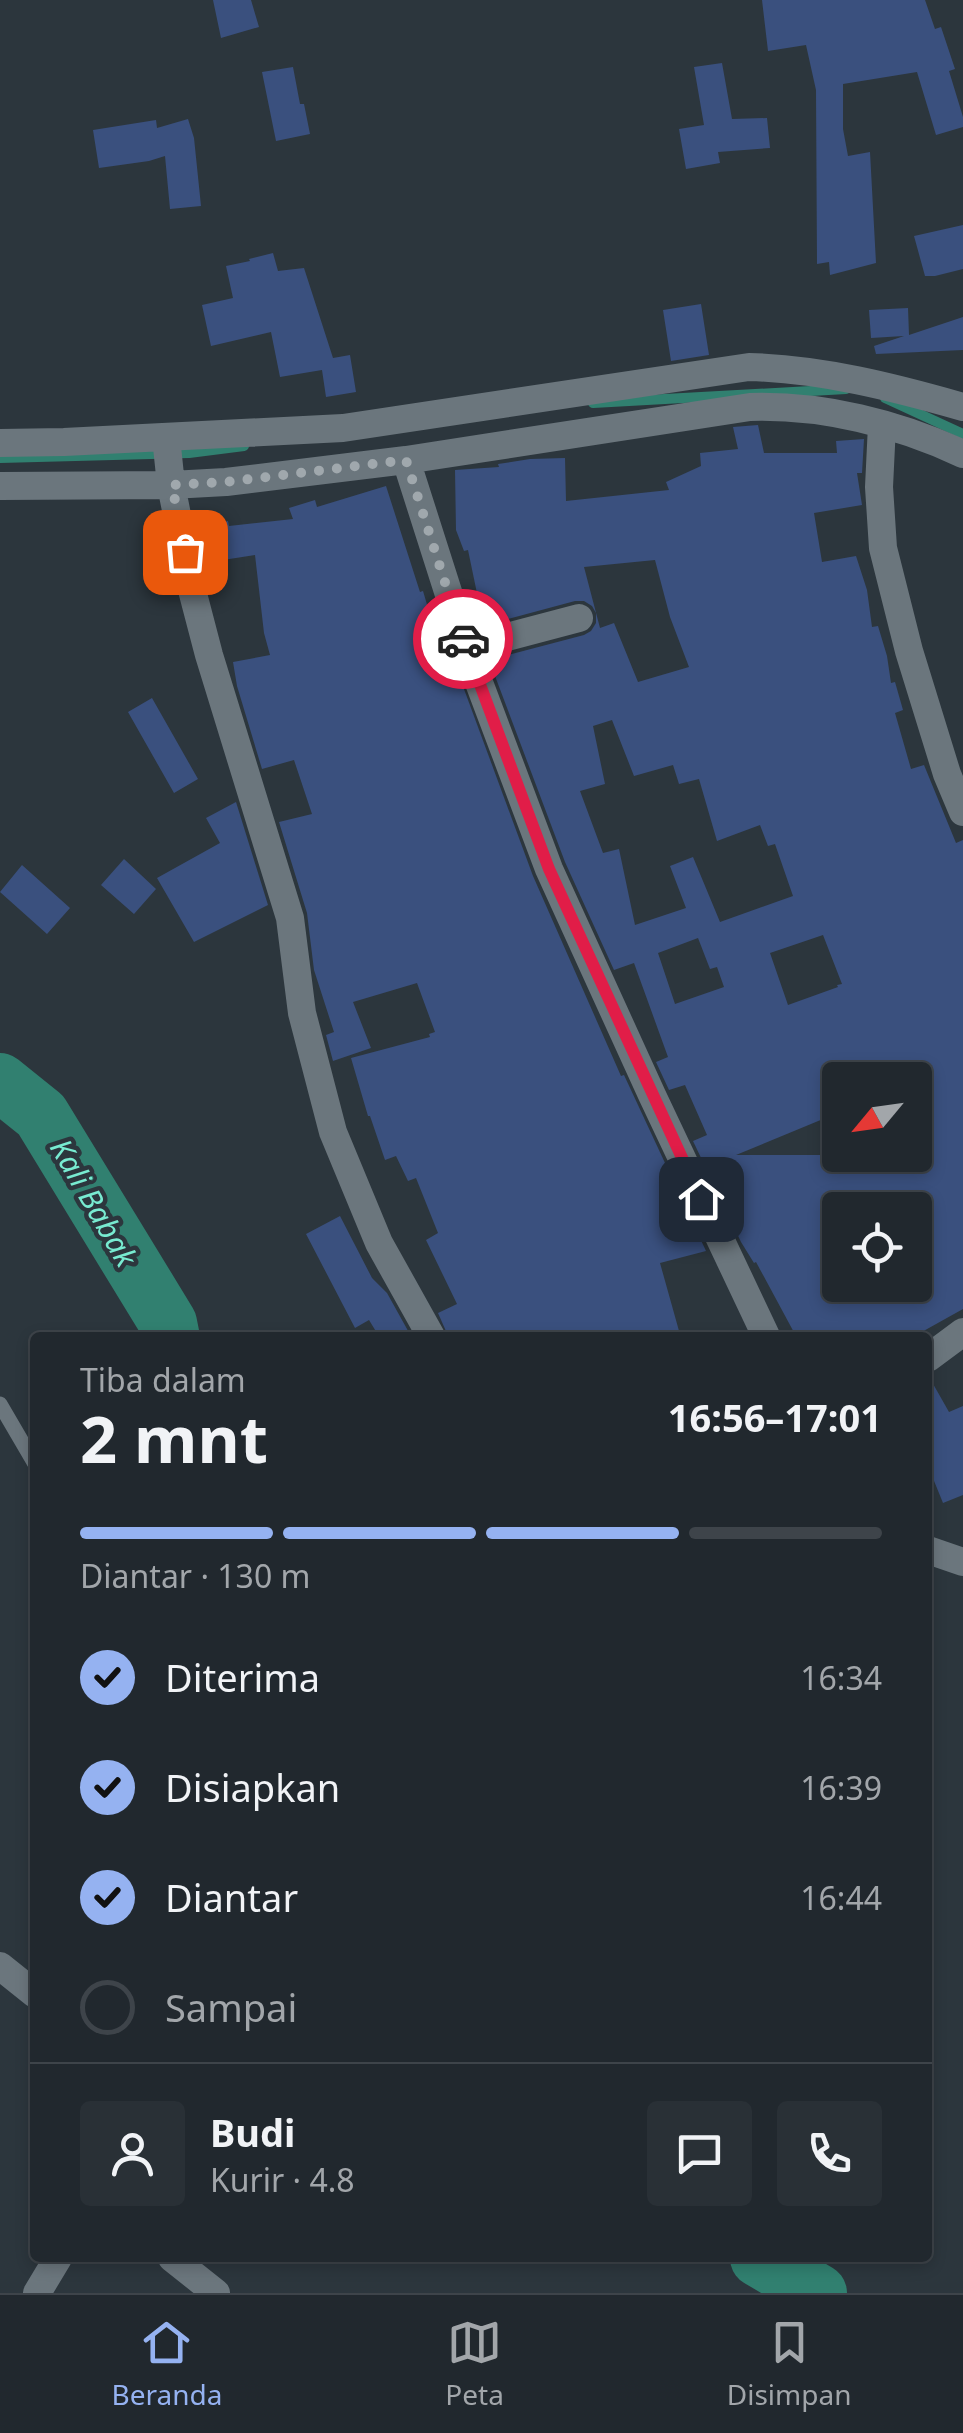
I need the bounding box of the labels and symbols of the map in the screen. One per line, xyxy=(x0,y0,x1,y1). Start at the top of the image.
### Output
pin xyxy=(143,510,228,595)
courier xyxy=(413,589,513,689)
north arrow xyxy=(822,1062,932,1172)
water label: Kali Babak xyxy=(41,1131,148,1275)
pin xyxy=(659,1157,744,1242)

